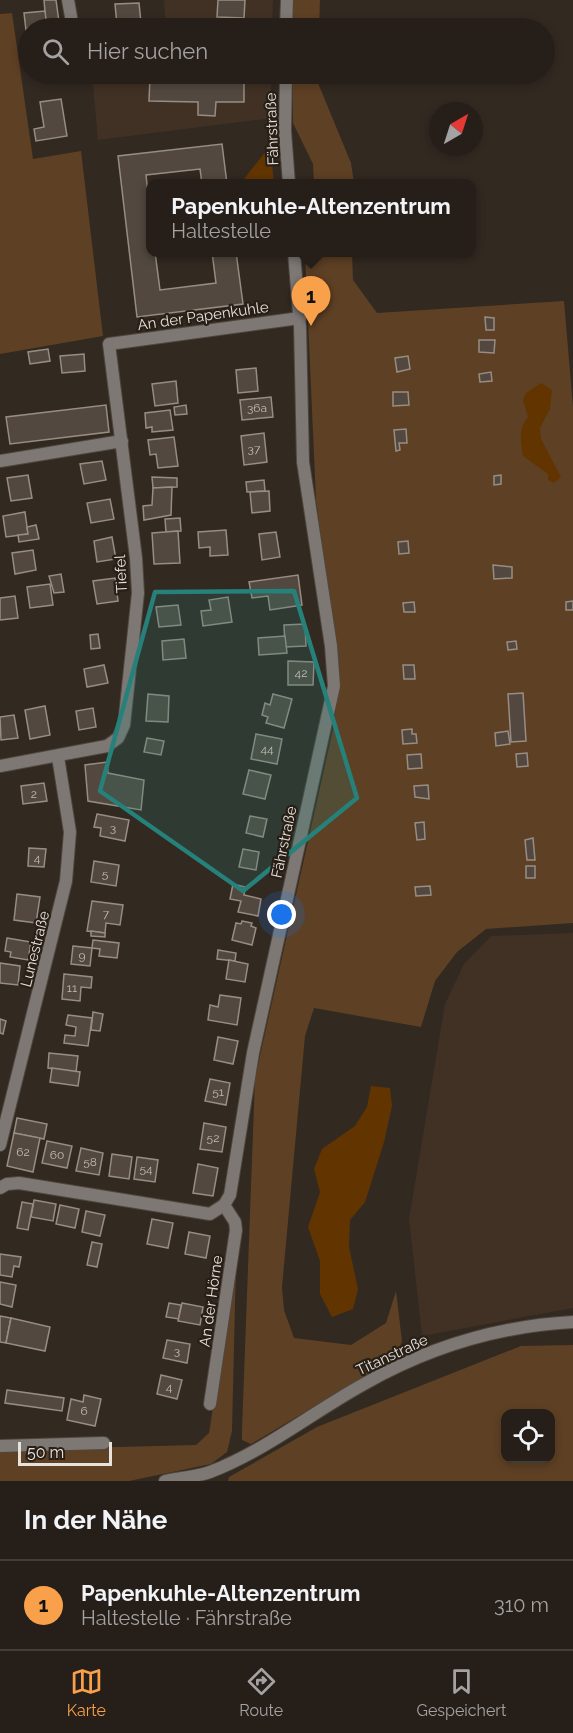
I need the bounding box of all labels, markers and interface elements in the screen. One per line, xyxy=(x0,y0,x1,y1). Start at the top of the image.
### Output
search box xyxy=(18,18,555,84)
icon: search xyxy=(39,35,72,68)
text: Hier suchen xyxy=(87,38,208,64)
street label: Fährstraße xyxy=(262,92,282,166)
north arrow xyxy=(429,102,483,156)
popup xyxy=(146,179,476,257)
text: Papenkuhle-Altenzentrum xyxy=(171,193,451,219)
text: Haltestelle xyxy=(171,219,271,243)
pin: 1 xyxy=(292,276,330,326)
street label: An der Papenkuhle xyxy=(136,298,270,334)
house number: 36a xyxy=(247,401,267,415)
house number: 37 xyxy=(248,442,261,456)
street label: Tiefel xyxy=(111,553,131,594)
house number: 42 xyxy=(295,666,307,680)
house number: 44 xyxy=(260,742,274,756)
house number: 2 xyxy=(31,787,37,801)
street label: Fährstraße xyxy=(268,804,300,879)
house number: 3 xyxy=(110,821,116,835)
house number: 4 xyxy=(34,851,41,865)
house number: 5 xyxy=(102,867,109,881)
your location xyxy=(267,900,296,929)
house number: 7 xyxy=(103,907,110,921)
street label: Lunestraße xyxy=(17,909,53,989)
house number: 9 xyxy=(78,949,86,963)
house number: 11 xyxy=(67,981,77,995)
house number: 51 xyxy=(212,1085,224,1099)
house number: 52 xyxy=(207,1131,219,1145)
house number: 62 xyxy=(16,1145,30,1159)
house number: 60 xyxy=(50,1148,64,1162)
house number: 58 xyxy=(83,1155,97,1169)
house number: 54 xyxy=(139,1162,153,1176)
street label: An der Hörne xyxy=(196,1254,226,1348)
street label: Titanstraße xyxy=(353,1330,431,1379)
house number: 3 xyxy=(174,1344,180,1358)
house number: 4 xyxy=(166,1380,173,1394)
house number: 6 xyxy=(80,1404,88,1418)
map controls xyxy=(501,1409,555,1463)
button: locate xyxy=(501,1409,555,1463)
scale bar xyxy=(18,1439,112,1466)
text: 50 m xyxy=(27,1443,64,1462)
text: In der Nähe xyxy=(24,1505,167,1535)
text: Papenkuhle-Altenzentrum xyxy=(81,1580,361,1606)
text: 1 xyxy=(39,1593,48,1617)
text: 310 m xyxy=(494,1593,549,1617)
text: Haltestelle · Fährstraße xyxy=(81,1606,292,1630)
tab: Karte xyxy=(67,1665,106,1720)
tab: Route xyxy=(239,1665,283,1720)
tab: Gespeichert xyxy=(416,1665,506,1720)

